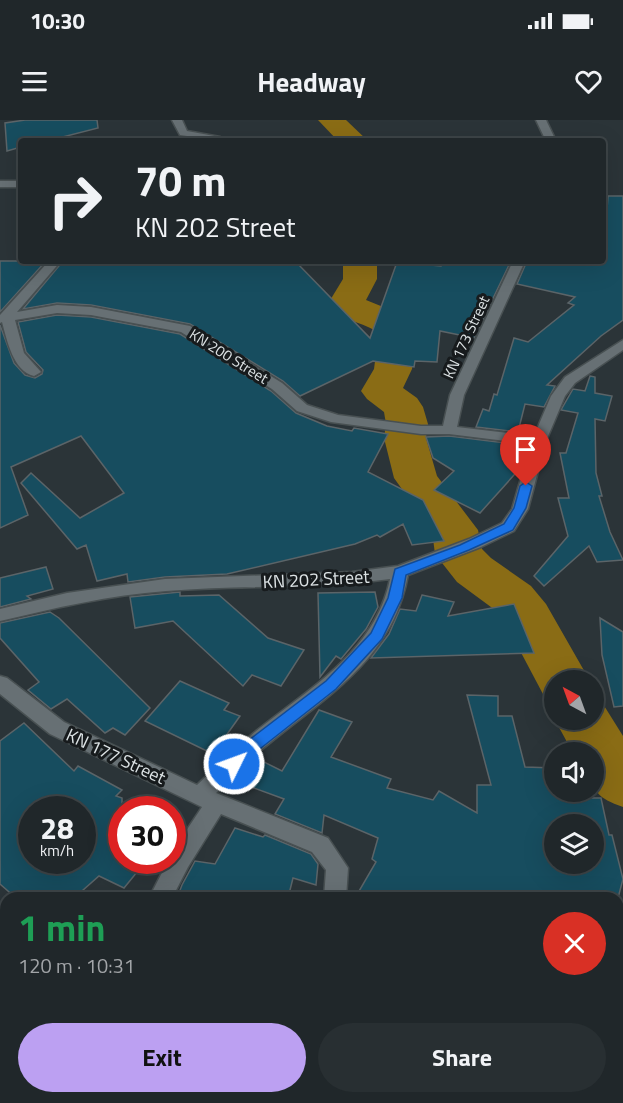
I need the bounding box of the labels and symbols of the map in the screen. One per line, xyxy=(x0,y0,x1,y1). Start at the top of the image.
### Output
street label: KN 173 Street xyxy=(437,291,496,382)
street label: KN 200 Street xyxy=(185,323,274,390)
pin xyxy=(500,424,551,486)
street label: KN 202 Street xyxy=(262,563,371,595)
north arrow xyxy=(544,670,604,730)
street label: KN 177 Street xyxy=(62,721,171,791)
position arrow xyxy=(202,732,266,796)
speed limit sign: 30 xyxy=(108,796,186,874)

